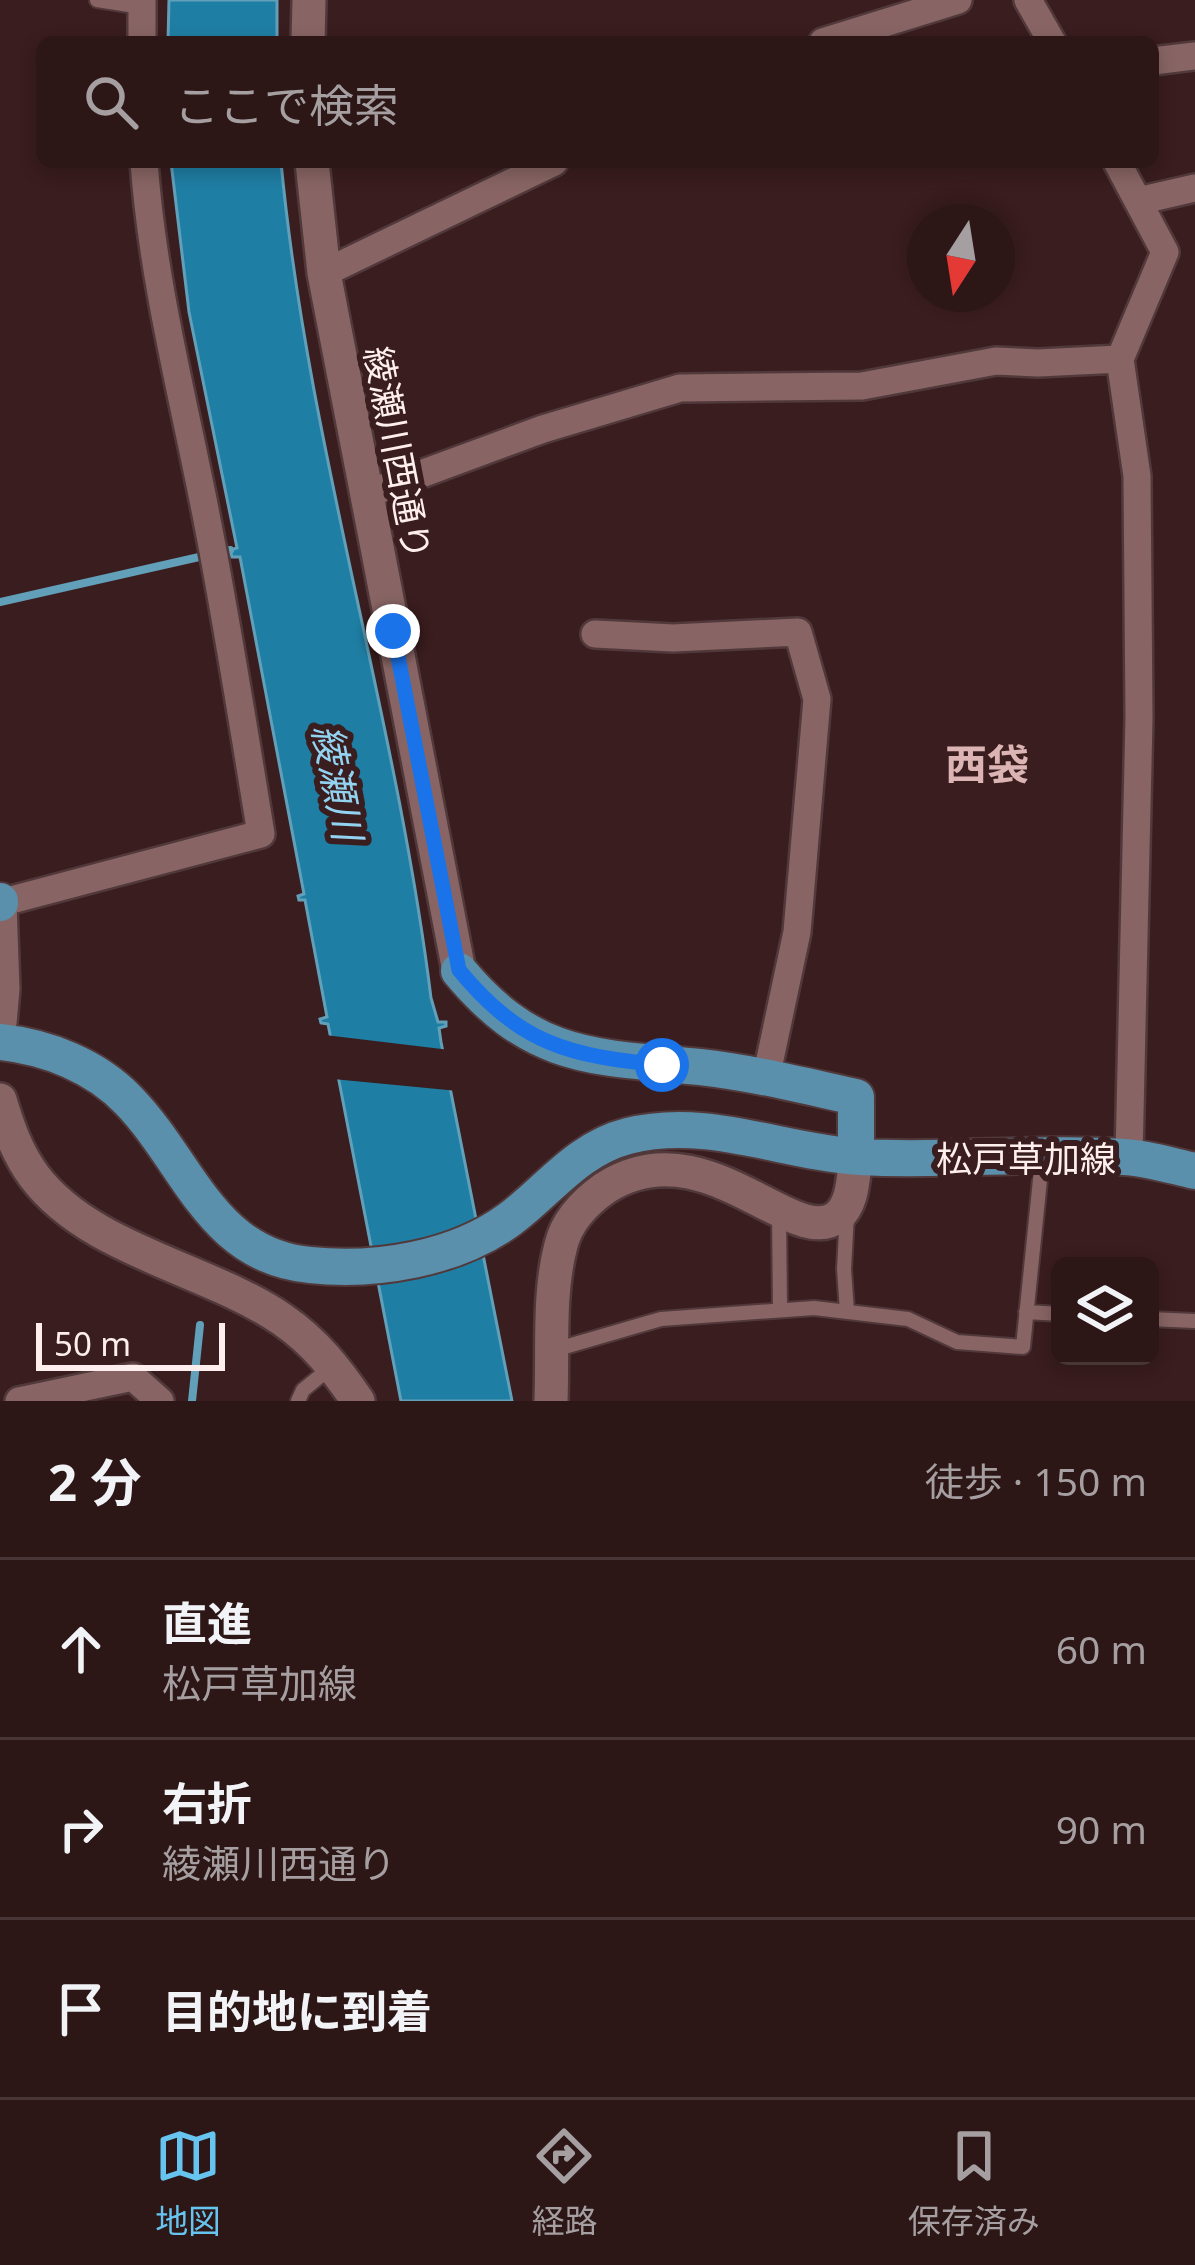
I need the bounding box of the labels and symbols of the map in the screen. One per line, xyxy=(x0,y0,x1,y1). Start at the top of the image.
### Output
north arrow xyxy=(907,204,1015,312)
street label: 綾瀬川西通り xyxy=(353,342,443,564)
route end xyxy=(366,604,420,658)
water label: 綾瀬川 xyxy=(302,720,377,848)
district label: 西袋 xyxy=(945,735,1029,792)
route start xyxy=(635,1038,689,1092)
street label: 松戸草加線 xyxy=(936,1134,1116,1183)
scale bar xyxy=(36,1317,225,1370)

